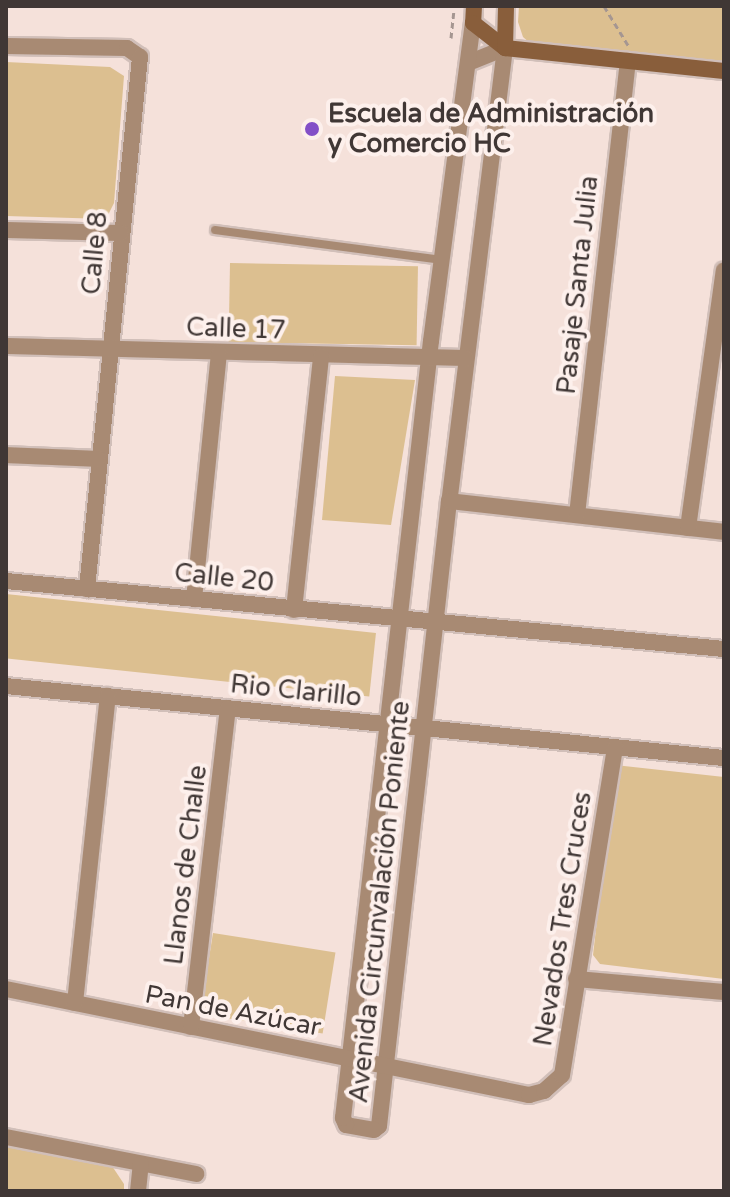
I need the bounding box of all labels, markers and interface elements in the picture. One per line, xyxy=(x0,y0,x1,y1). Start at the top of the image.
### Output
place label: Escuela de Administración y Comercio HC xyxy=(328,98,654,160)
marker: Escuela de Administración y Comercio HC xyxy=(303,120,321,138)
street label: Pasaje Santa Julia xyxy=(551,174,605,396)
street label: Calle 8 xyxy=(76,210,114,296)
street label: Calle 17 xyxy=(186,312,286,346)
street label: Calle 20 xyxy=(173,557,275,599)
street label: Rio Clarillo xyxy=(229,669,363,713)
street label: Avenida Circunvalación Poniente xyxy=(343,699,417,1105)
street label: Llanos de Challe xyxy=(158,763,214,967)
street label: Nevados Tres Cruces xyxy=(527,790,599,1048)
street label: Pan de Azúcar xyxy=(142,979,324,1043)

